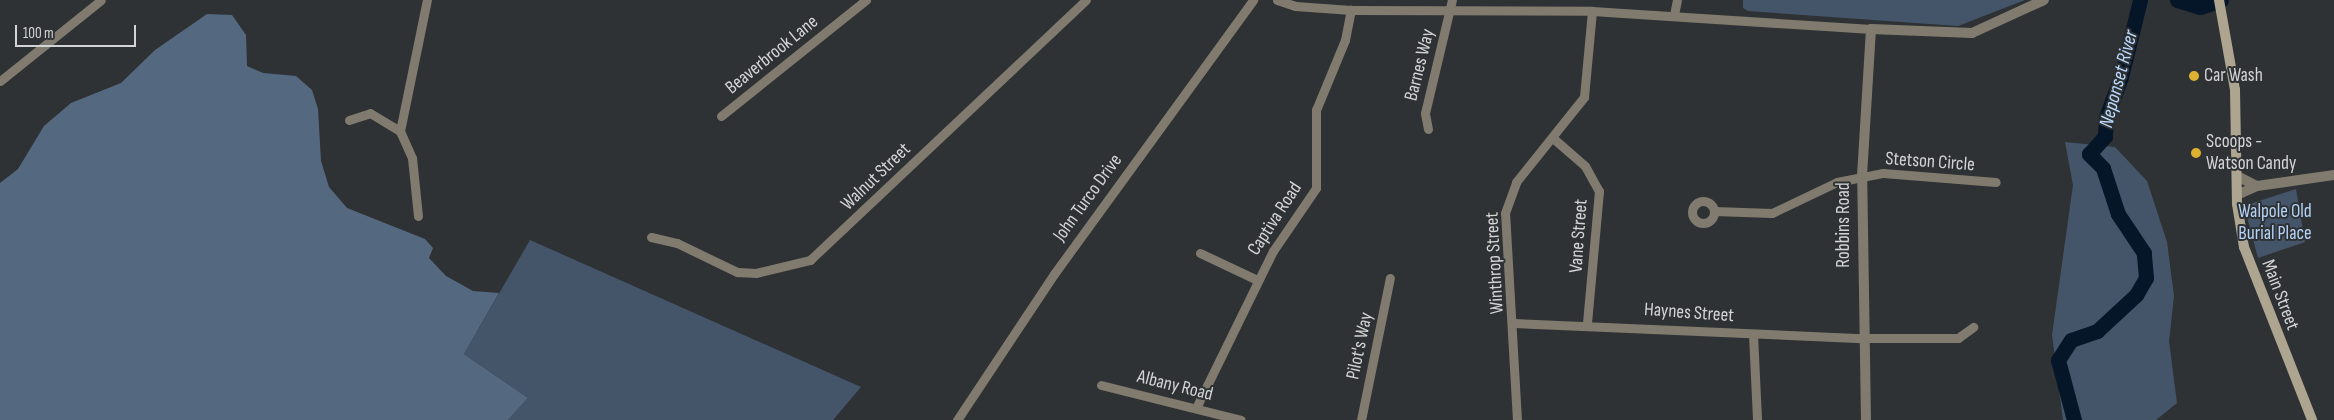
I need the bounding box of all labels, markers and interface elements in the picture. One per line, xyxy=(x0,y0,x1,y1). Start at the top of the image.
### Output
street label: Beaverbrook Lane xyxy=(721,11,823,99)
scale bar xyxy=(18,15,139,47)
text: 100 m xyxy=(23,24,54,43)
street label: Barnes Way xyxy=(1400,27,1440,103)
water label: Neponset River xyxy=(2094,28,2144,130)
place label: Car Wash xyxy=(2204,65,2263,87)
marker: Car Wash xyxy=(2188,70,2200,82)
place label: Scoops - Watson Candy xyxy=(2206,131,2296,175)
street label: Walnut Street xyxy=(837,138,915,216)
marker: Scoops - Watson Candy xyxy=(2190,147,2202,159)
street label: Stetson Circle xyxy=(1885,148,1975,176)
street label: John Turco Drive xyxy=(1049,150,1127,246)
street label: Captiva Road xyxy=(1243,178,1307,260)
street label: Robbins Road xyxy=(1833,182,1855,268)
street label: Vane Street xyxy=(1565,198,1593,274)
park label: Walpole Old Burial Place xyxy=(2238,201,2312,245)
street label: Winthrop Street xyxy=(1481,211,1509,315)
street label: Main Street xyxy=(2256,257,2304,333)
street label: Haynes Street xyxy=(1643,298,1735,328)
street label: Pilot's Way xyxy=(1342,310,1378,382)
street label: Albany Road xyxy=(1135,366,1215,406)

